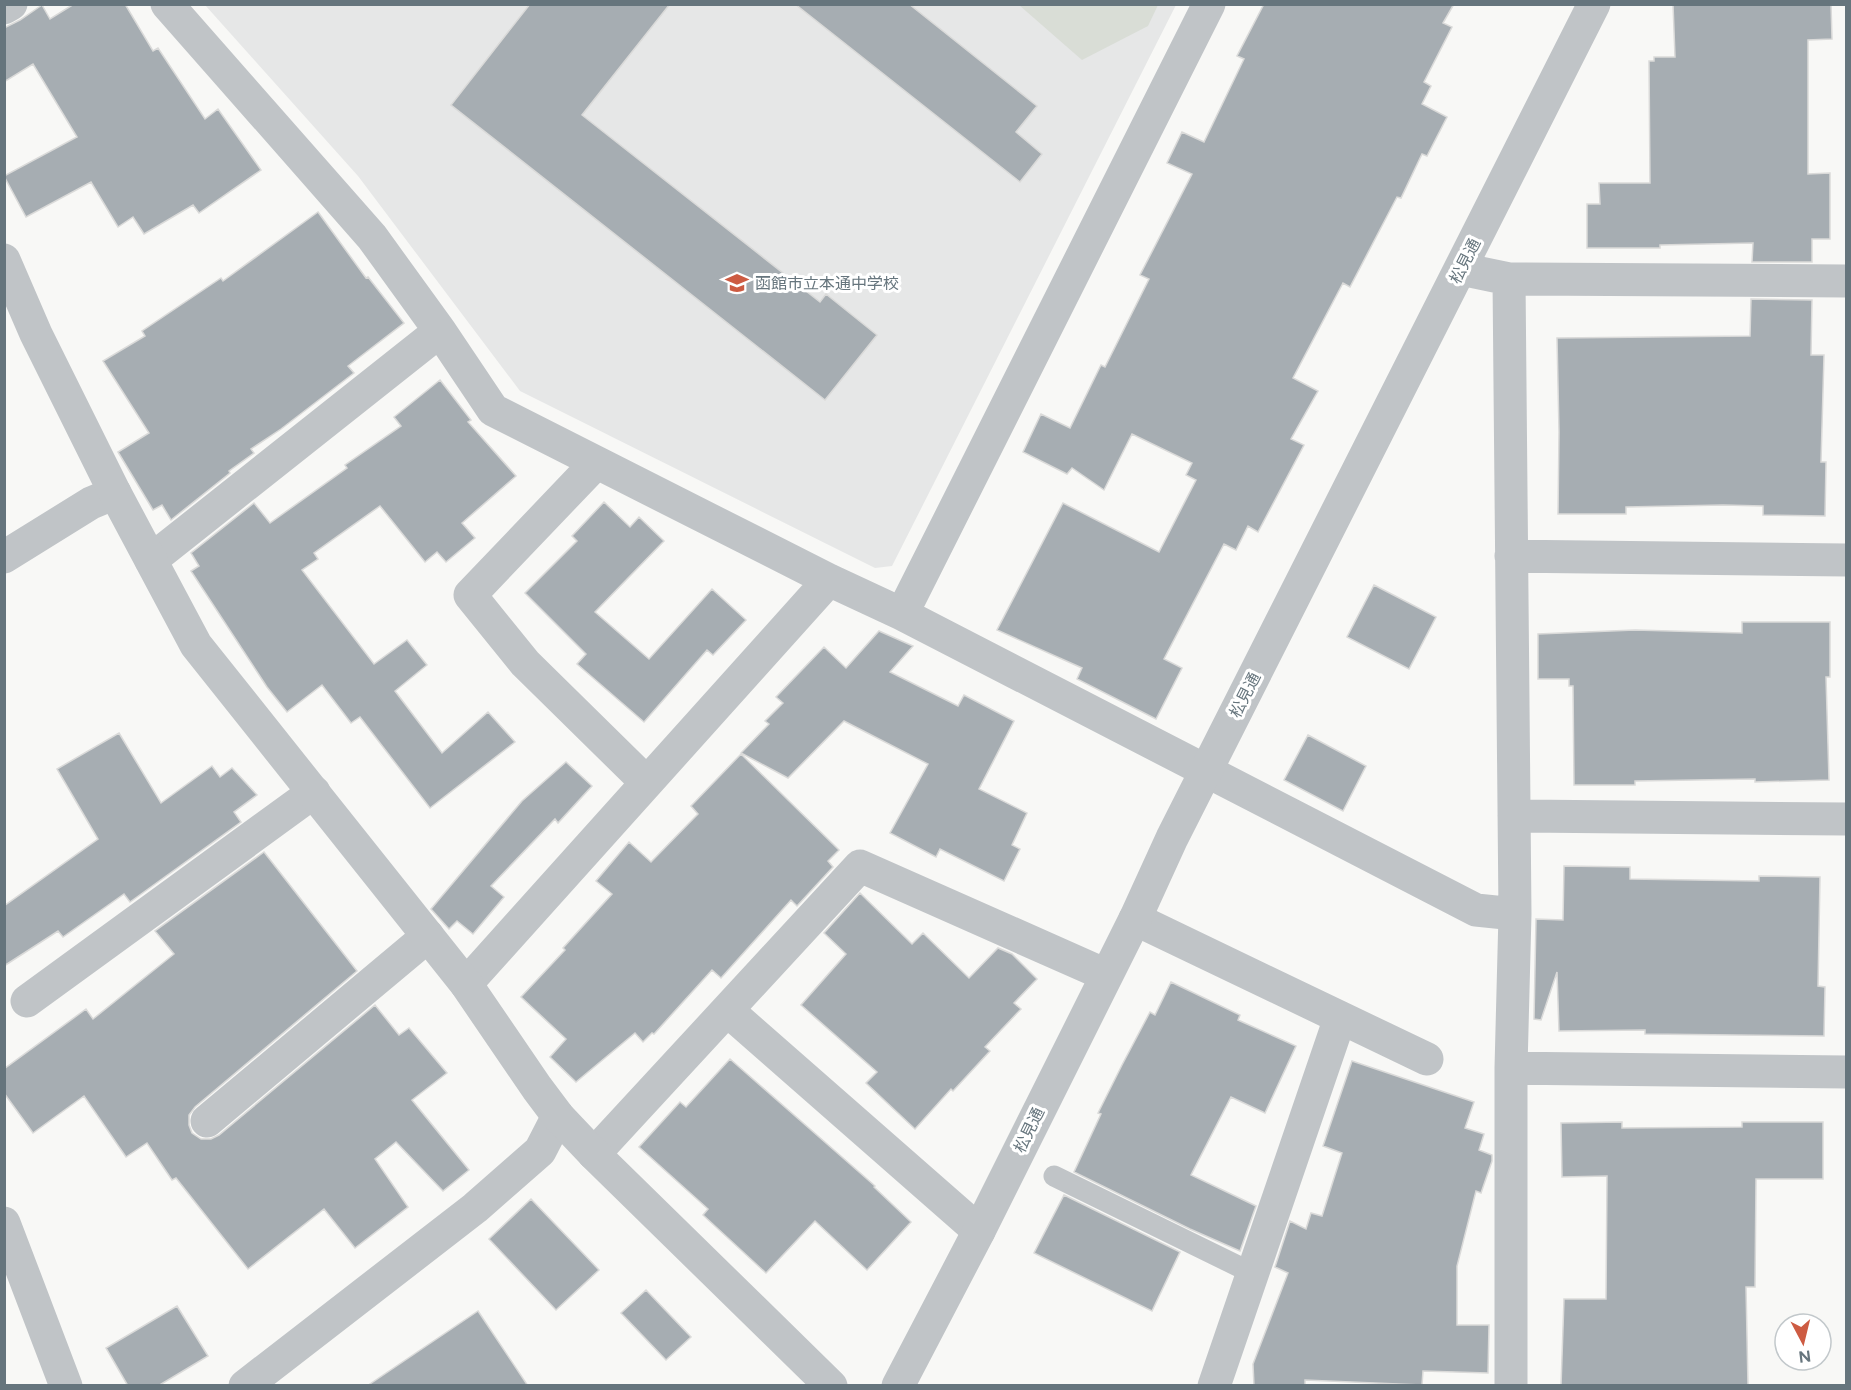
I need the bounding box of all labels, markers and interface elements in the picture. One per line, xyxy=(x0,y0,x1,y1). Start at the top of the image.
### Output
street label: 松見通 xyxy=(1446,235,1484,287)
school or university icon: 函館市立本通中学校 xyxy=(724,270,750,296)
place label: 函館市立本通中学校 xyxy=(755,274,899,293)
street label: 松見通 xyxy=(1226,669,1264,721)
street label: 松見通 xyxy=(1010,1104,1048,1156)
north arrow xyxy=(1773,1312,1833,1372)
text: N xyxy=(1797,1346,1812,1367)

